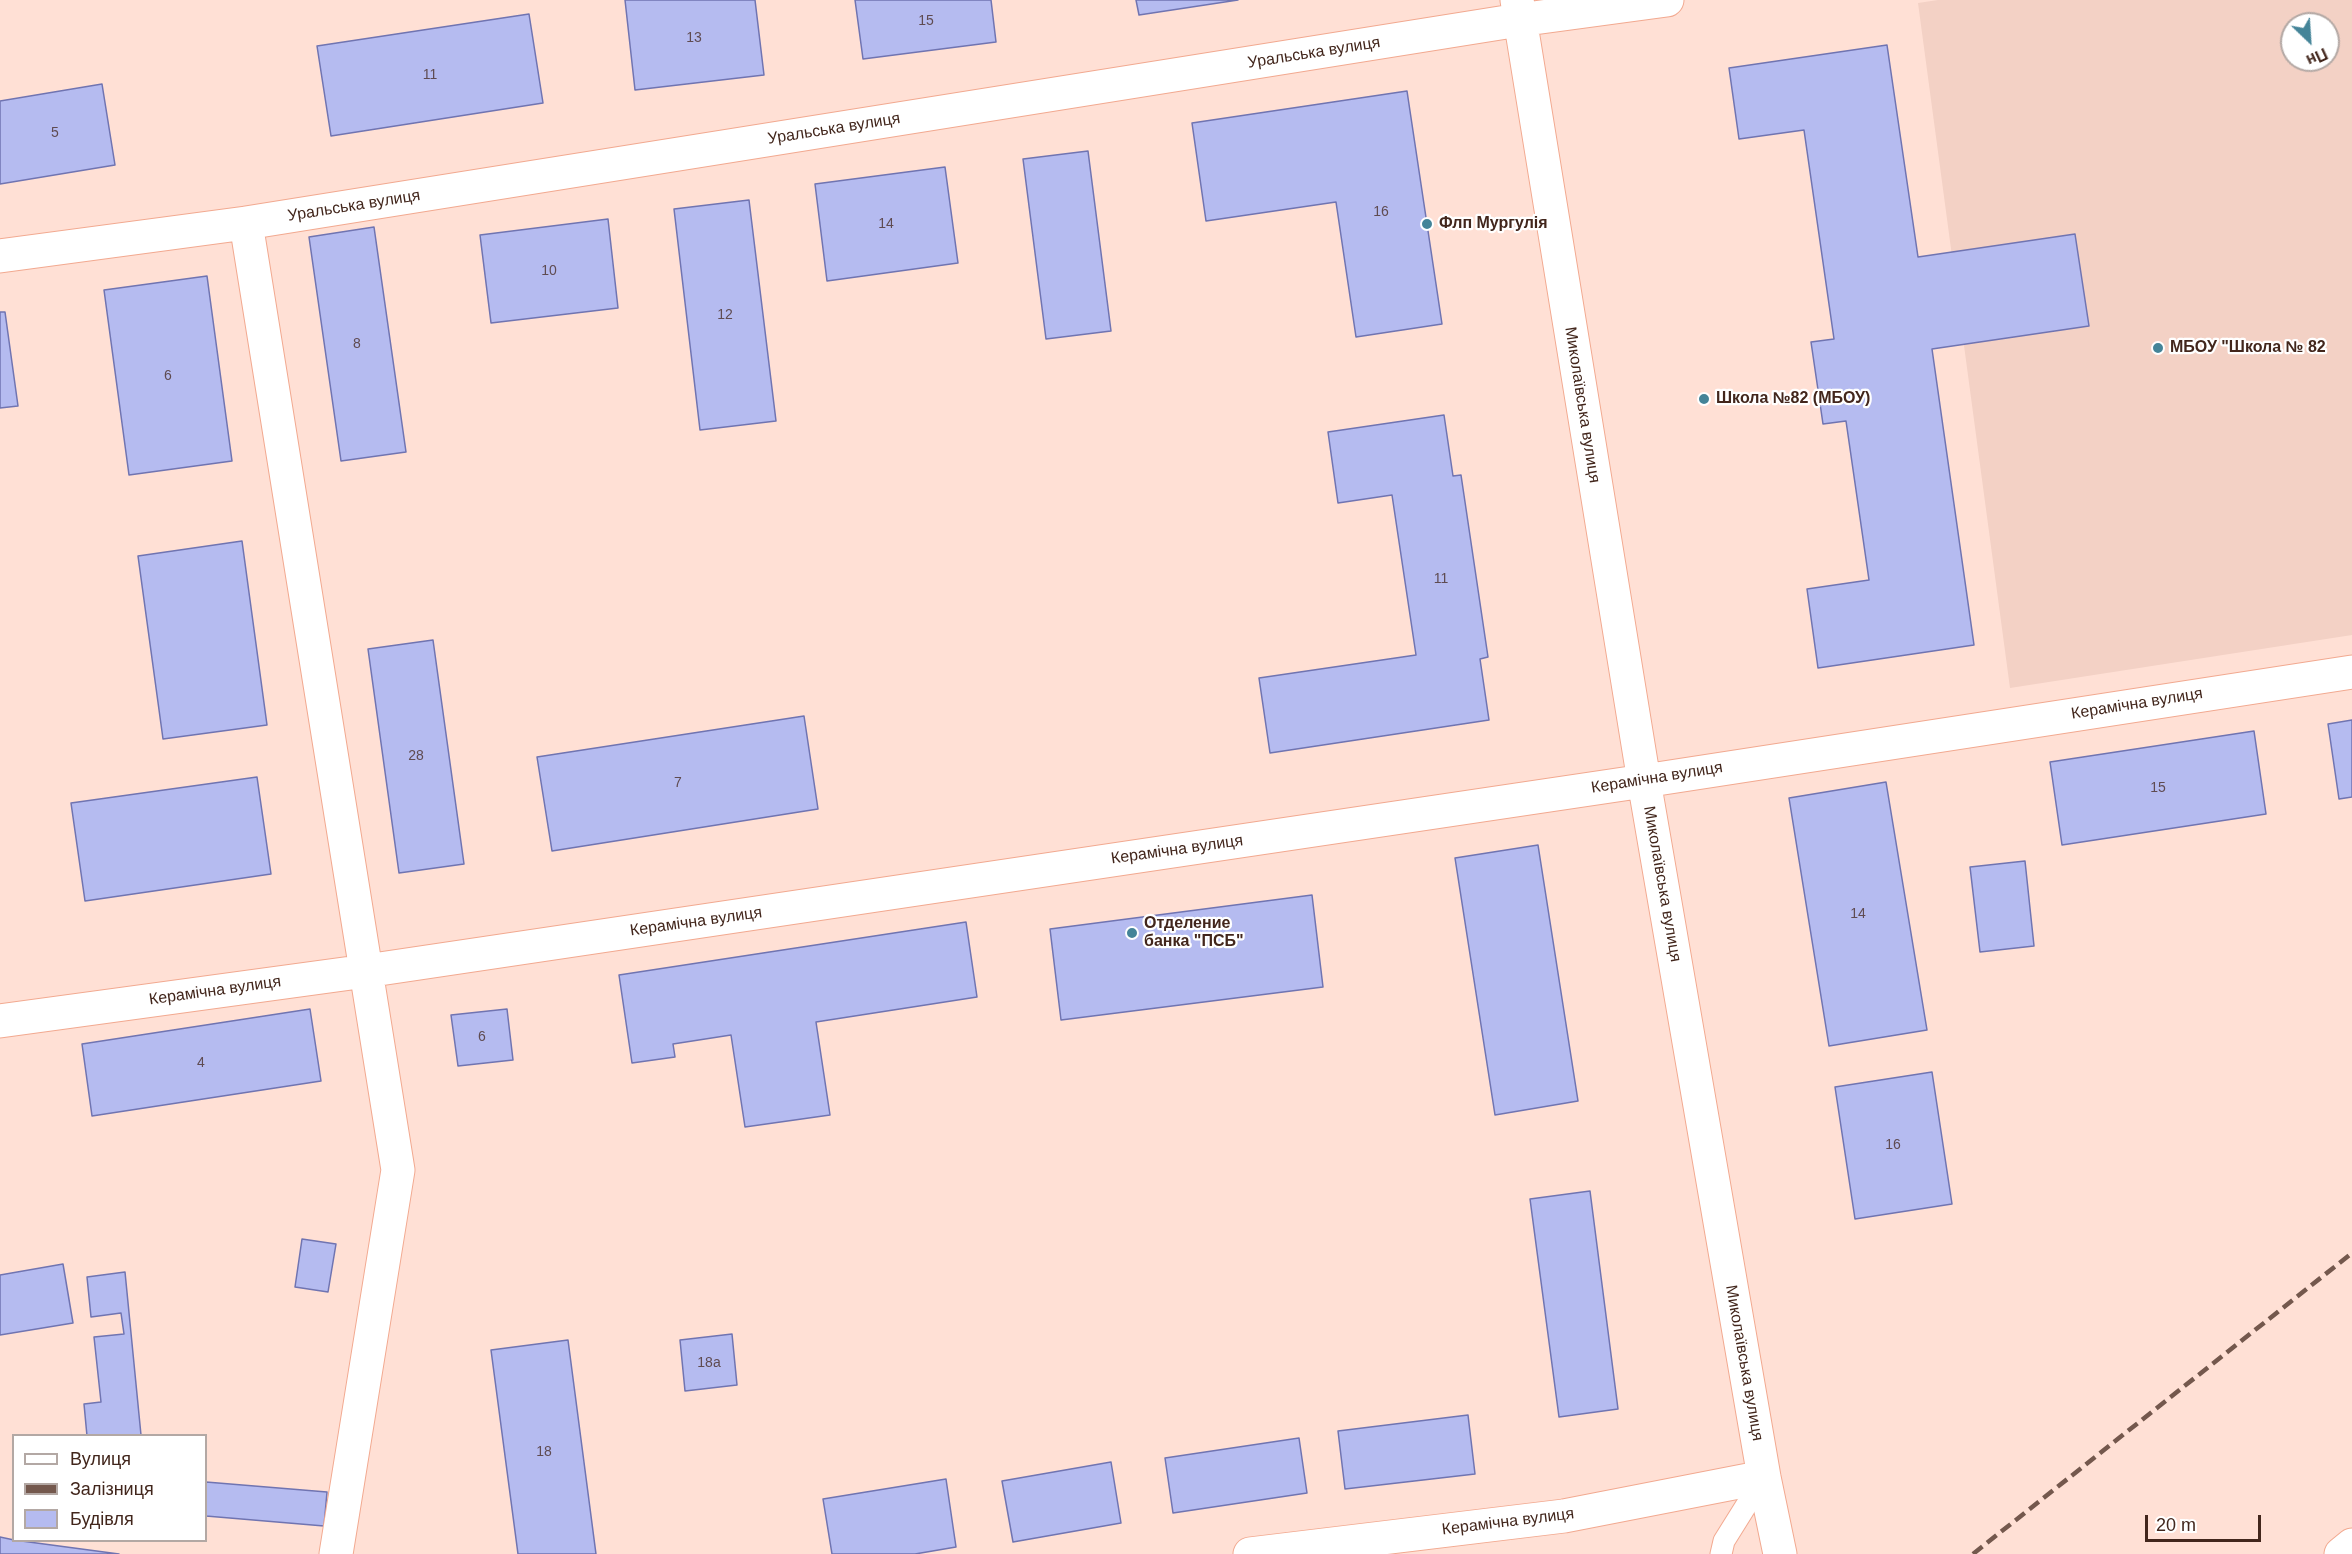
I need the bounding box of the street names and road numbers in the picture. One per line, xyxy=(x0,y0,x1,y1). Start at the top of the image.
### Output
street label: Уральська вулиця xyxy=(1246,33,1382,73)
street label: Уральська вулиця xyxy=(766,109,902,149)
street label: Уральська вулиця xyxy=(286,186,422,226)
street label: Миколаївська вулиця xyxy=(1560,326,1604,484)
street label: Керамічна вулиця xyxy=(2070,684,2204,724)
street label: Керамічна вулиця xyxy=(1590,758,1724,798)
street label: Миколаївська вулиця xyxy=(1639,805,1685,963)
street label: Керамічна вулиця xyxy=(1110,831,1244,869)
street label: Керамічна вулиця xyxy=(629,903,763,941)
street label: Керамічна вулиця xyxy=(148,972,282,1010)
street label: Миколаївська вулиця xyxy=(1721,1284,1767,1442)
street label: Керамічна вулиця xyxy=(1441,1504,1575,1540)

